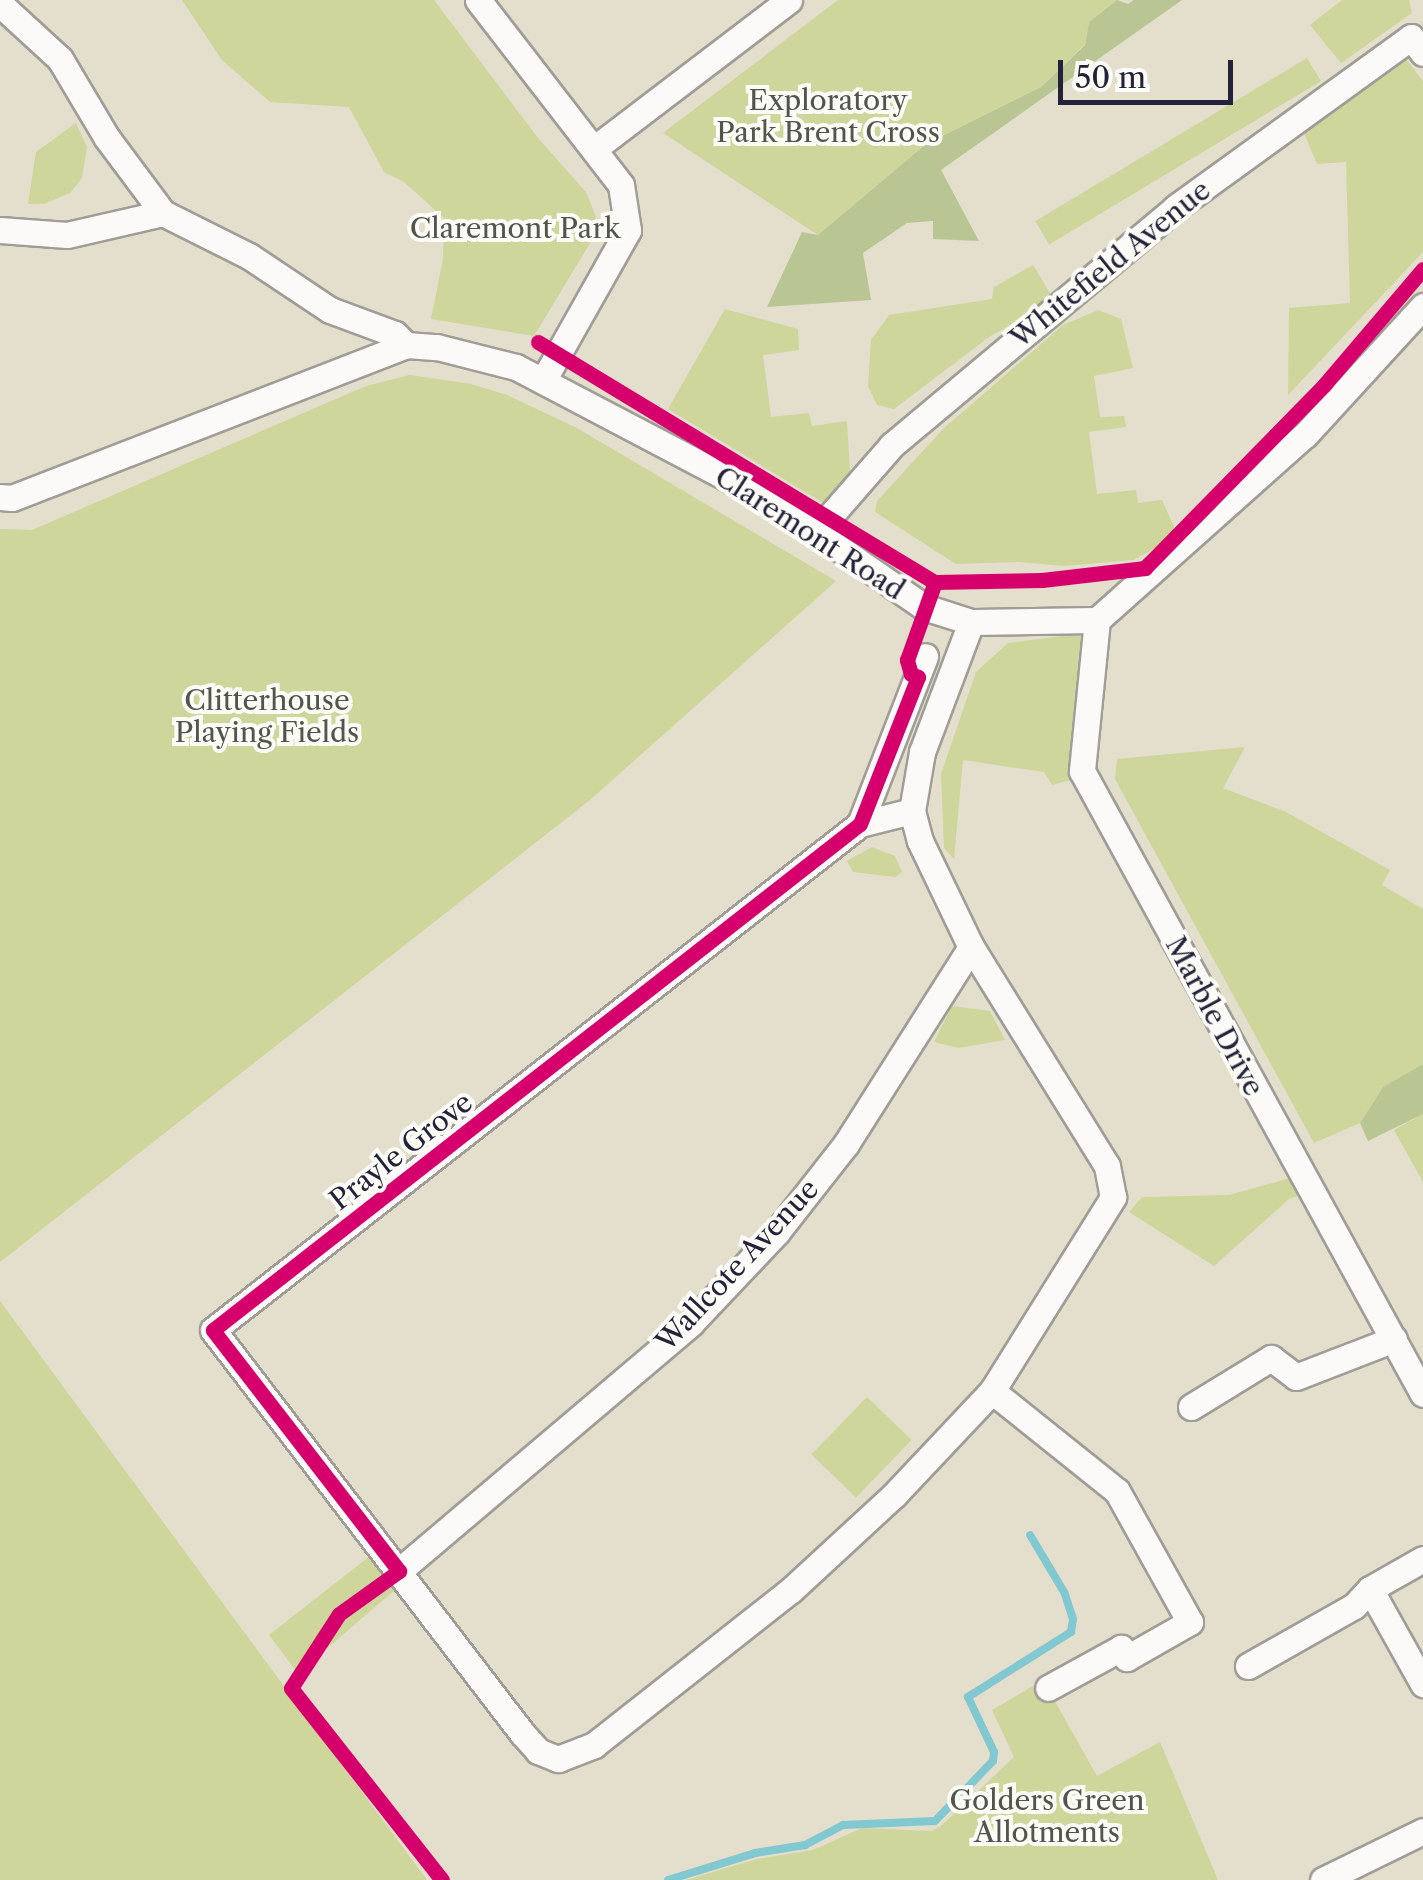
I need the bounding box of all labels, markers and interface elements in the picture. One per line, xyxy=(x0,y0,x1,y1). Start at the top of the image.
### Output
scale bar xyxy=(1063,40,1238,102)
text: 50 m xyxy=(1075,59,1146,96)
park label: Exploratory Park Brent Cross xyxy=(716,83,940,149)
street label: Whitefield Avenue xyxy=(1003,173,1217,355)
park label: Claremont Park xyxy=(410,211,620,245)
street label: Claremont Road xyxy=(709,459,911,607)
park label: Clitterhouse Playing Fields xyxy=(175,683,359,749)
street label: Marble Drive xyxy=(1159,931,1271,1101)
street label: Prayle Grove xyxy=(323,1085,479,1217)
street label: Wallcote Avenue xyxy=(648,1172,826,1358)
park label: Golders Green Allotments xyxy=(949,1783,1145,1849)

